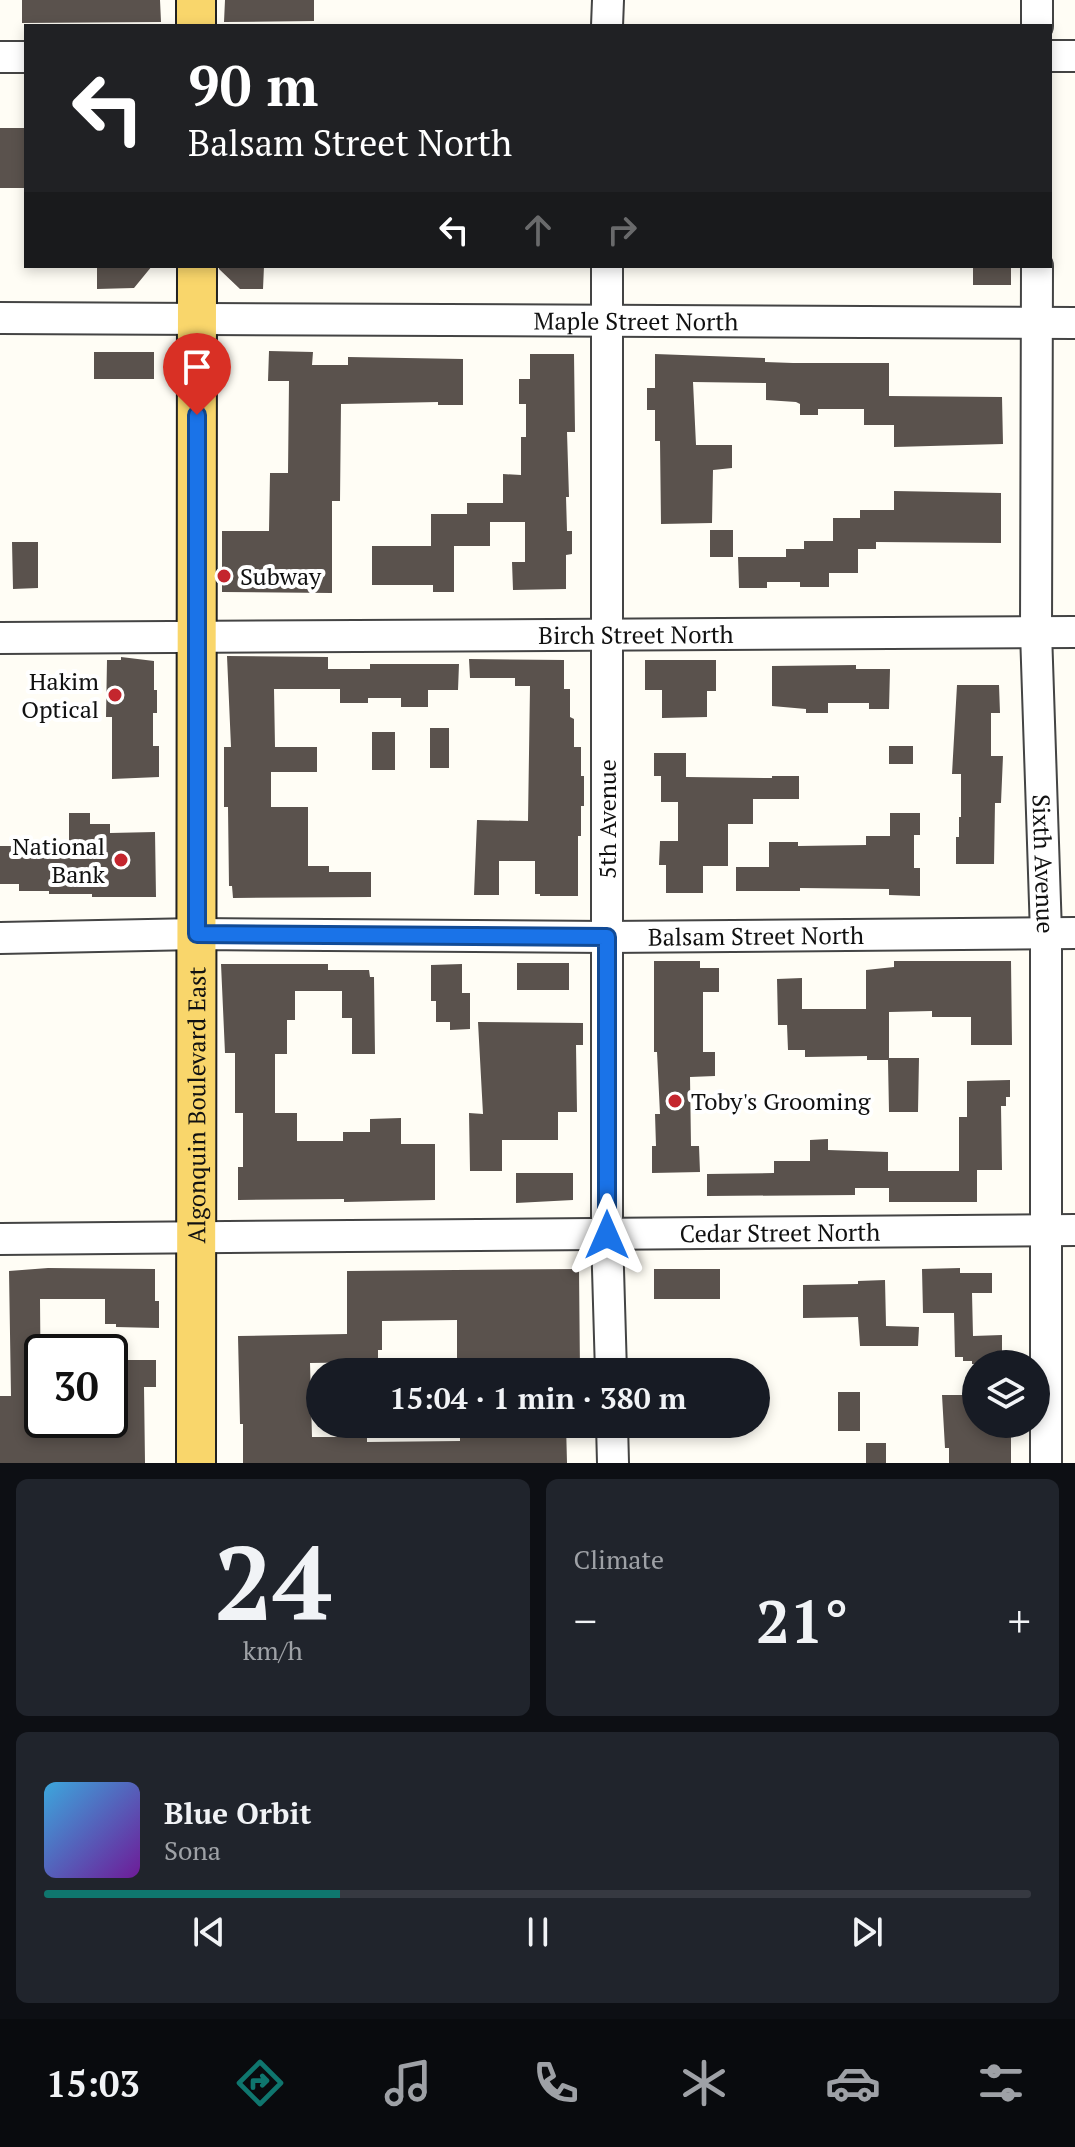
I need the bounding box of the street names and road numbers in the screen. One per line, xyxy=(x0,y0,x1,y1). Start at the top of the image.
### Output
street label: Maple Street North xyxy=(534,304,738,337)
street label: Birch Street North xyxy=(538,618,734,651)
street label: 5th Avenue xyxy=(591,759,623,879)
street label: Sixth Avenue xyxy=(1025,794,1062,934)
street label: Balsam Street North xyxy=(648,919,864,953)
street label: Algonquin Boulevard East xyxy=(180,966,212,1243)
street label: Cedar Street North xyxy=(680,1216,880,1249)

